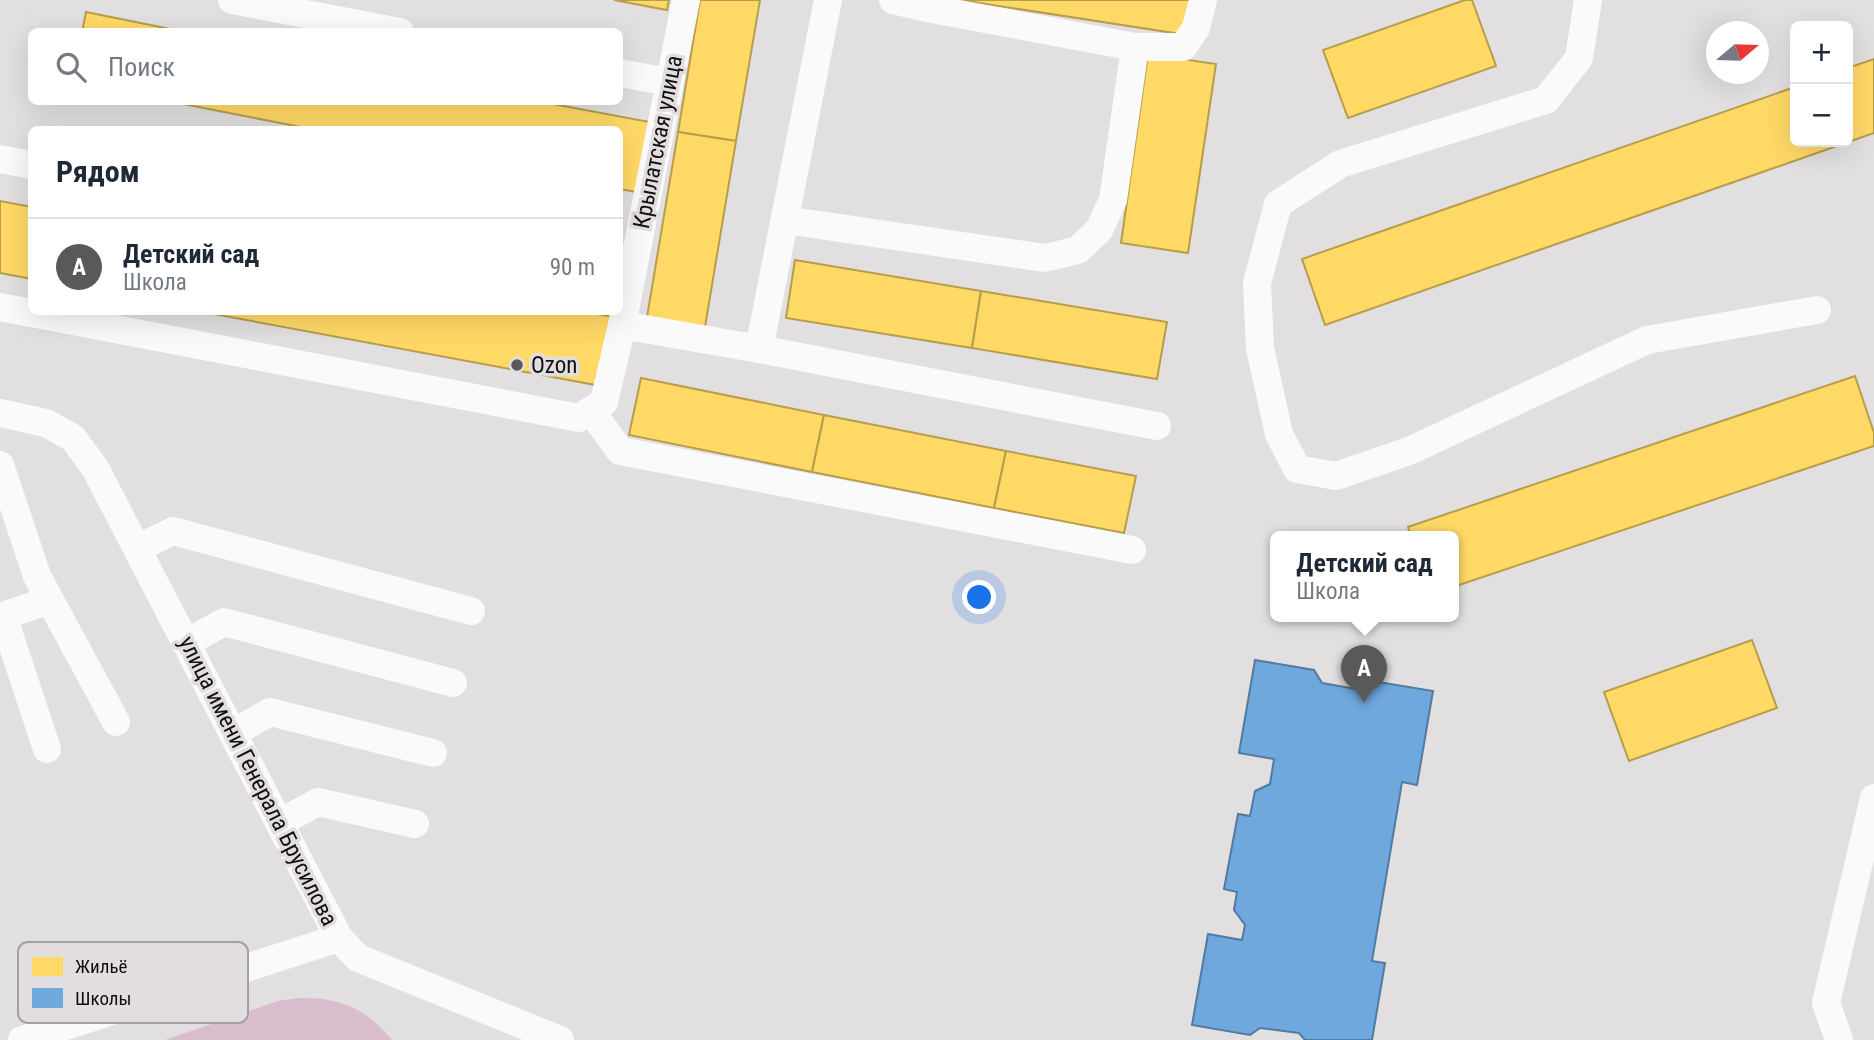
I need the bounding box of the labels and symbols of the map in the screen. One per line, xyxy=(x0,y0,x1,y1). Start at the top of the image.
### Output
north arrow xyxy=(1706,21,1769,84)
street label: Крылатская улица xyxy=(628,53,688,231)
place label: Ozon xyxy=(531,352,577,379)
marker: Ozon xyxy=(509,357,525,373)
your location xyxy=(962,580,996,614)
street label: улица имени Генерала Брусилова xyxy=(173,632,343,930)
pin: A xyxy=(1341,645,1387,703)
legend xyxy=(18,942,248,1023)
text: Жильё xyxy=(75,955,127,978)
text: Школы xyxy=(75,987,131,1010)

